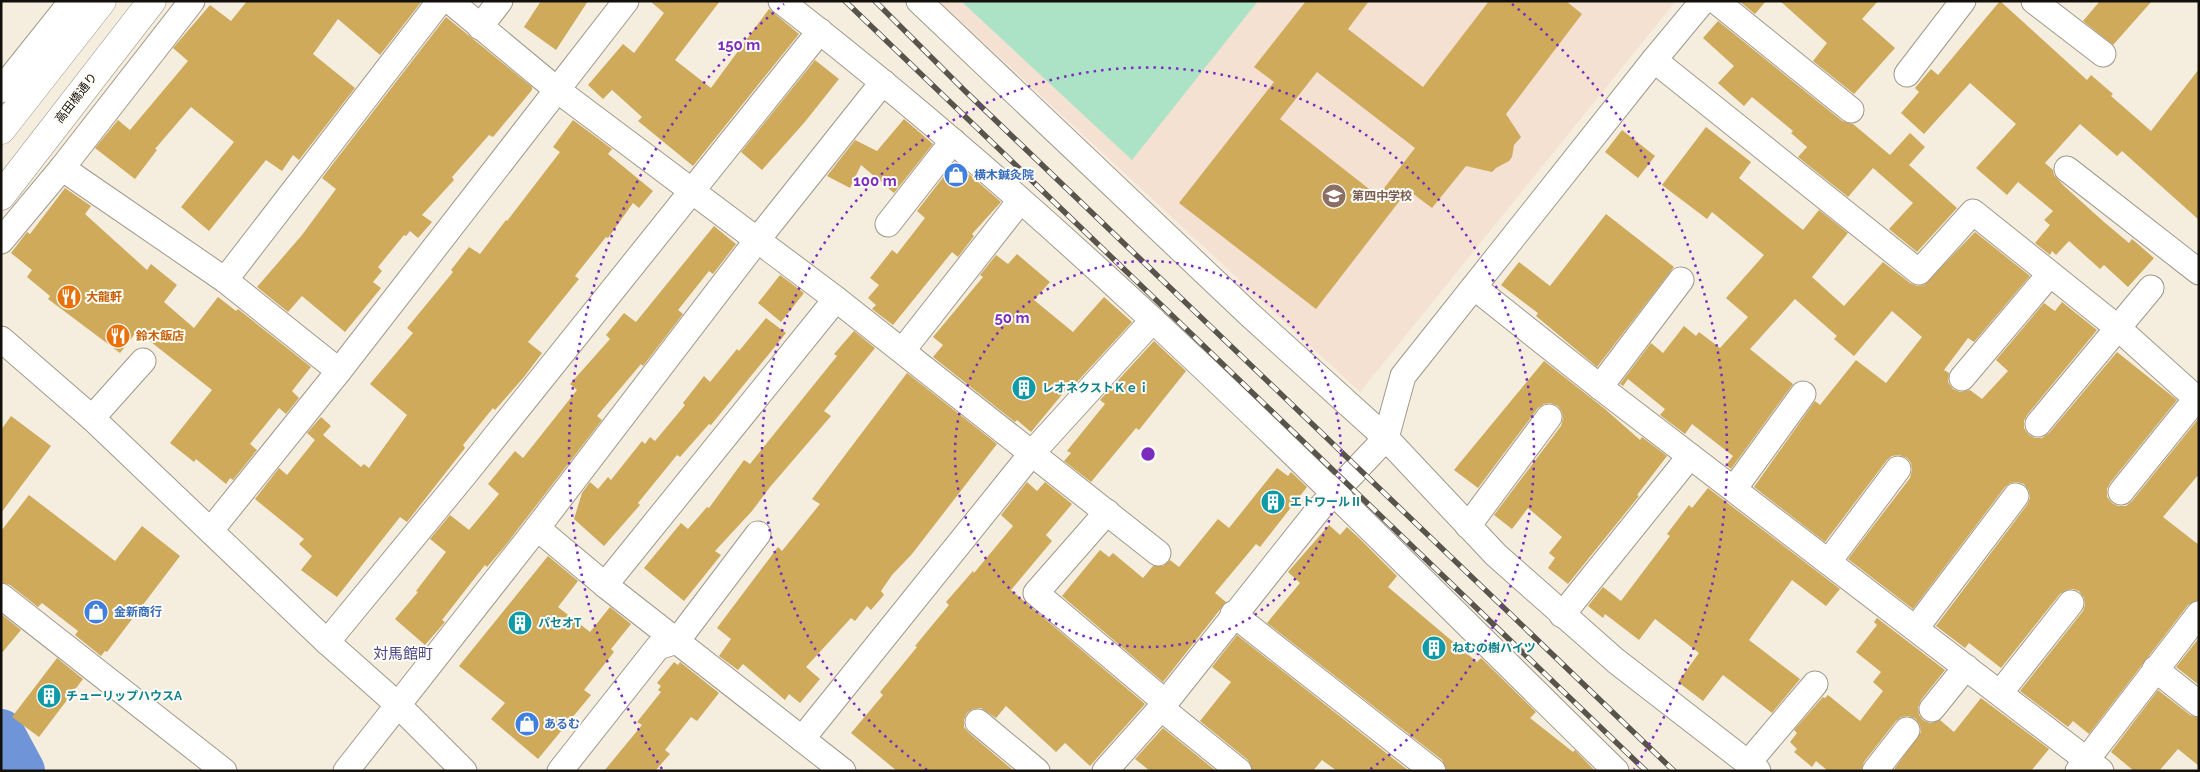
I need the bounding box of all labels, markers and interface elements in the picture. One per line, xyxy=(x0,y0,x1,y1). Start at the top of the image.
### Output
text: 150 m xyxy=(718,36,760,54)
street label: 高田橋通り xyxy=(52,70,100,126)
shop icon: 横木鍼灸院 xyxy=(943,162,969,188)
place label: 横木鍼灸院 xyxy=(974,168,1034,182)
text: 100 m xyxy=(853,172,897,190)
school or university icon: 第四中学校 xyxy=(1321,183,1347,209)
place label: 第四中学校 xyxy=(1352,189,1412,203)
restaurant icon: 大龍軒 xyxy=(56,284,82,310)
place label: 大龍軒 xyxy=(86,290,122,304)
text: 50 m xyxy=(994,309,1030,327)
restaurant icon: 鈴木飯店 xyxy=(105,323,131,349)
place label: 鈴木飯店 xyxy=(135,329,184,343)
building icon: レオネクストＫｅｉ xyxy=(1011,375,1037,401)
place label: レオネクストＫｅｉ xyxy=(1042,381,1150,395)
centre of rings xyxy=(1139,445,1157,463)
building icon: エトワールⅡ xyxy=(1260,489,1286,515)
place label: エトワールⅡ xyxy=(1290,495,1362,509)
shop icon: 金新商行 xyxy=(83,599,109,625)
place label: 金新商行 xyxy=(114,605,162,619)
building icon: パセオT xyxy=(507,610,533,636)
place label: パセオT xyxy=(538,616,582,630)
building icon: ねむの樹ハイツ xyxy=(1421,635,1447,661)
place label: ねむの樹ハイツ xyxy=(1452,641,1536,655)
district label: 対馬館町 xyxy=(373,645,433,663)
building icon: チューリップハウスA xyxy=(36,683,62,709)
place label: チューリップハウスA xyxy=(66,689,183,703)
shop icon: あるむ xyxy=(514,711,540,737)
place label: あるむ xyxy=(544,717,580,731)

